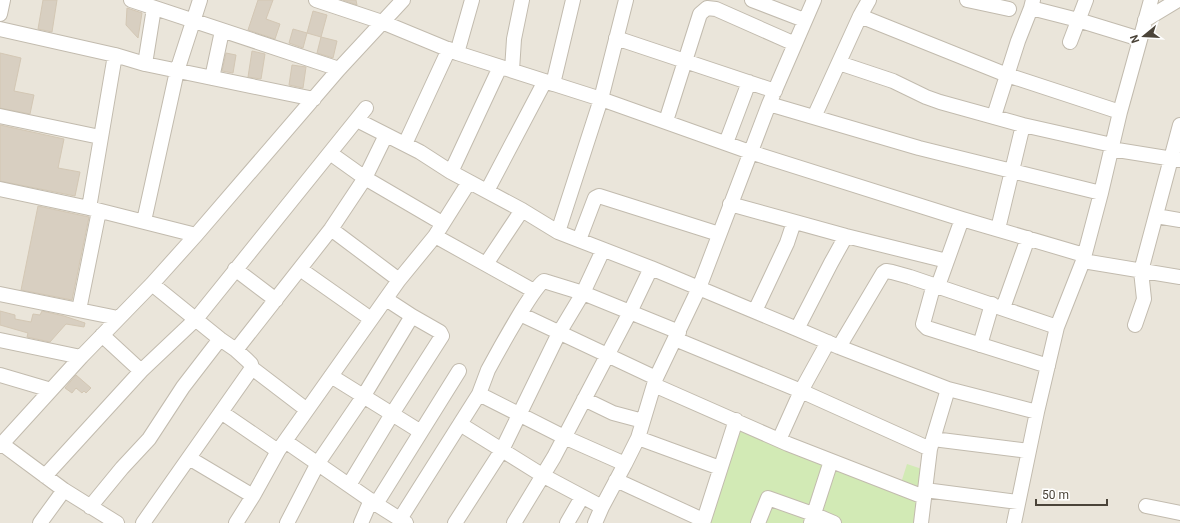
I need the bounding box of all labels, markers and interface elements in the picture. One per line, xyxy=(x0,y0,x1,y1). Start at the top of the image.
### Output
north arrow xyxy=(1124,16,1164,56)
text: N xyxy=(1128,33,1142,45)
scale bar xyxy=(1036,481,1107,507)
text: 50 m xyxy=(1042,488,1069,502)

